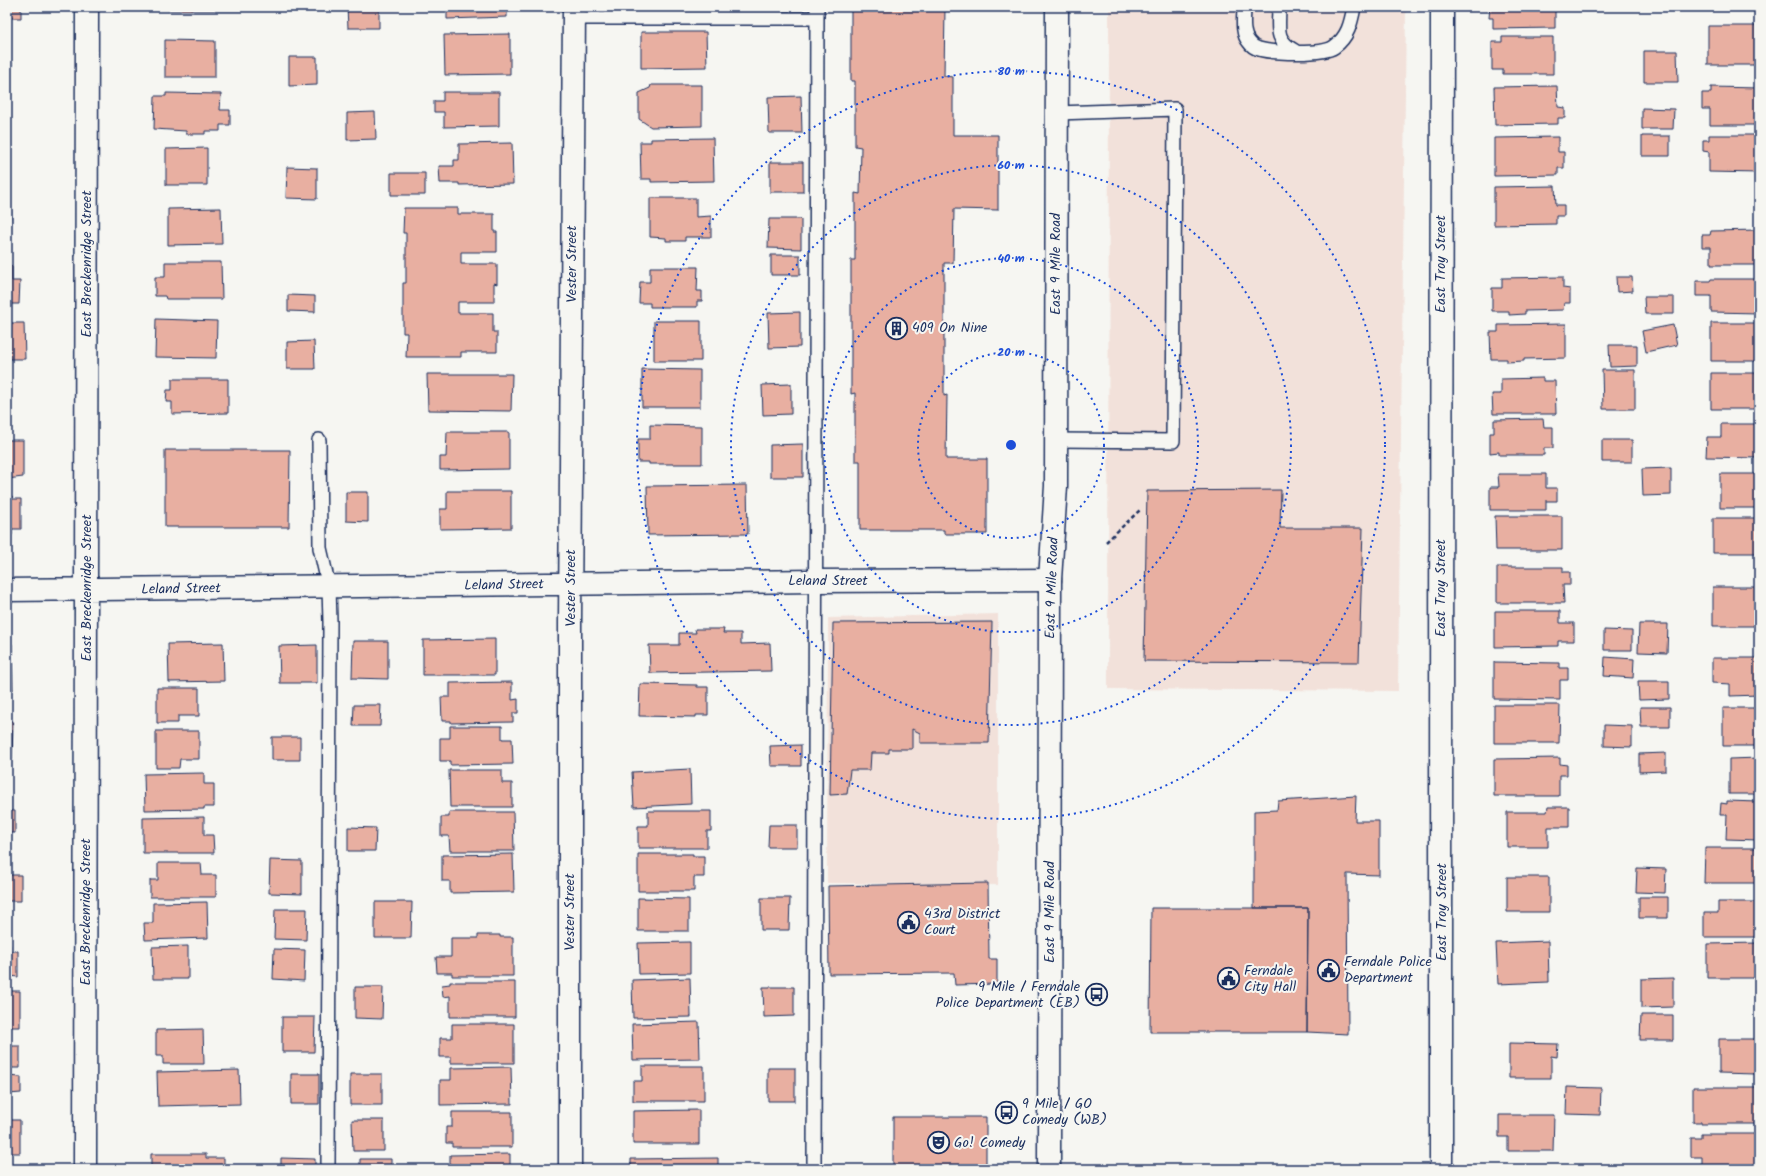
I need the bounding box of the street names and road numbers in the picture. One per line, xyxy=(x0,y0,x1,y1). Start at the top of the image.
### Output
street label: East Breckenridge Street xyxy=(76,190,98,338)
street label: East 9 Mile Road xyxy=(1045,212,1067,315)
street label: East Troy Street xyxy=(1430,214,1452,313)
street label: Vester Street xyxy=(561,225,583,303)
street label: East Breckenridge Street xyxy=(76,514,98,662)
street label: East 9 Mile Road xyxy=(1039,536,1065,639)
street label: East Troy Street xyxy=(1430,538,1452,637)
street label: Vester Street xyxy=(560,549,582,627)
street label: Leland Street xyxy=(788,570,868,592)
street label: Leland Street xyxy=(464,573,545,597)
street label: Leland Street xyxy=(141,577,222,601)
street label: East Breckenridge Street xyxy=(75,838,97,986)
street label: East 9 Mile Road xyxy=(1039,860,1061,963)
street label: East Troy Street xyxy=(1431,862,1453,961)
street label: Vester Street xyxy=(559,873,581,951)

